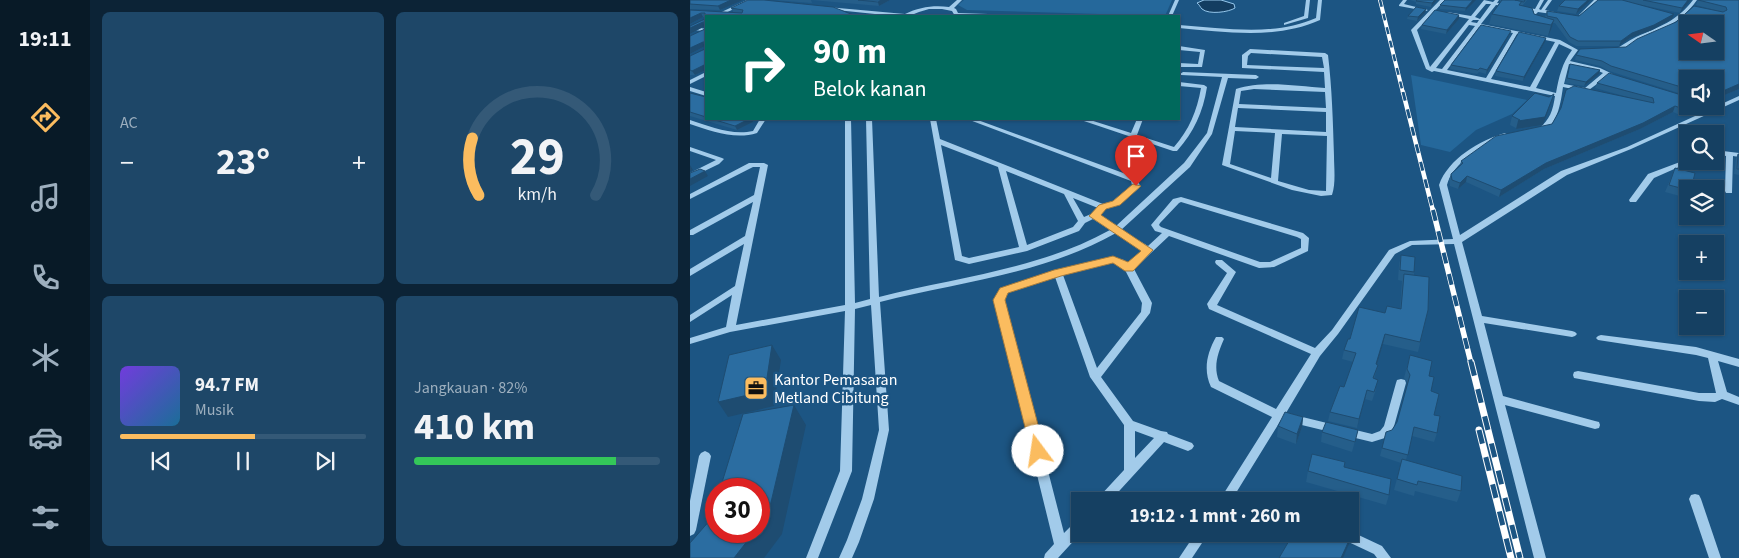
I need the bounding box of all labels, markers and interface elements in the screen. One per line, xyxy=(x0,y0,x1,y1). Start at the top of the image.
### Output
north arrow xyxy=(1679,15,1724,60)
map controls xyxy=(1679,15,1724,335)
text: 19:11 xyxy=(18,23,72,55)
text: 90 m xyxy=(813,27,887,77)
icon: right xyxy=(730,35,795,100)
button: sound xyxy=(1679,70,1724,115)
text: Belok kanan xyxy=(813,73,927,105)
icon: directions xyxy=(28,100,63,135)
text: AC xyxy=(120,112,138,134)
text: 29 xyxy=(510,121,564,195)
button: search xyxy=(1679,125,1724,170)
text: 23° xyxy=(216,135,270,189)
pin xyxy=(1115,135,1157,186)
icon: arrive xyxy=(1122,142,1150,170)
text: − xyxy=(120,143,134,183)
text: + xyxy=(352,143,366,183)
icon: music xyxy=(28,180,63,215)
button: layers xyxy=(1679,180,1724,225)
text: km/h xyxy=(517,182,557,207)
button: + xyxy=(1679,235,1724,280)
icon: phone xyxy=(28,260,63,295)
button: − xyxy=(1679,290,1724,335)
icon: climate xyxy=(28,340,63,375)
place label: Kantor Pemasaran Metland Cibitung xyxy=(774,369,897,409)
text: 94.7 FM xyxy=(195,372,259,399)
office icon: Kantor Pemasaran Metland Cibitung xyxy=(743,375,769,401)
text: Jangkauan · 82% xyxy=(414,377,527,399)
text: Musik xyxy=(195,399,234,421)
text: 410 km xyxy=(414,400,535,454)
icon: car xyxy=(28,420,63,455)
position arrow xyxy=(1011,424,1063,476)
icon: previous xyxy=(147,447,175,475)
icon: pause xyxy=(229,447,257,475)
icon: next xyxy=(311,447,339,475)
speed limit sign: 30 xyxy=(705,478,770,543)
icon: filters xyxy=(28,500,63,535)
text: 19:12 · 1 mnt · 260 m xyxy=(1130,503,1300,530)

